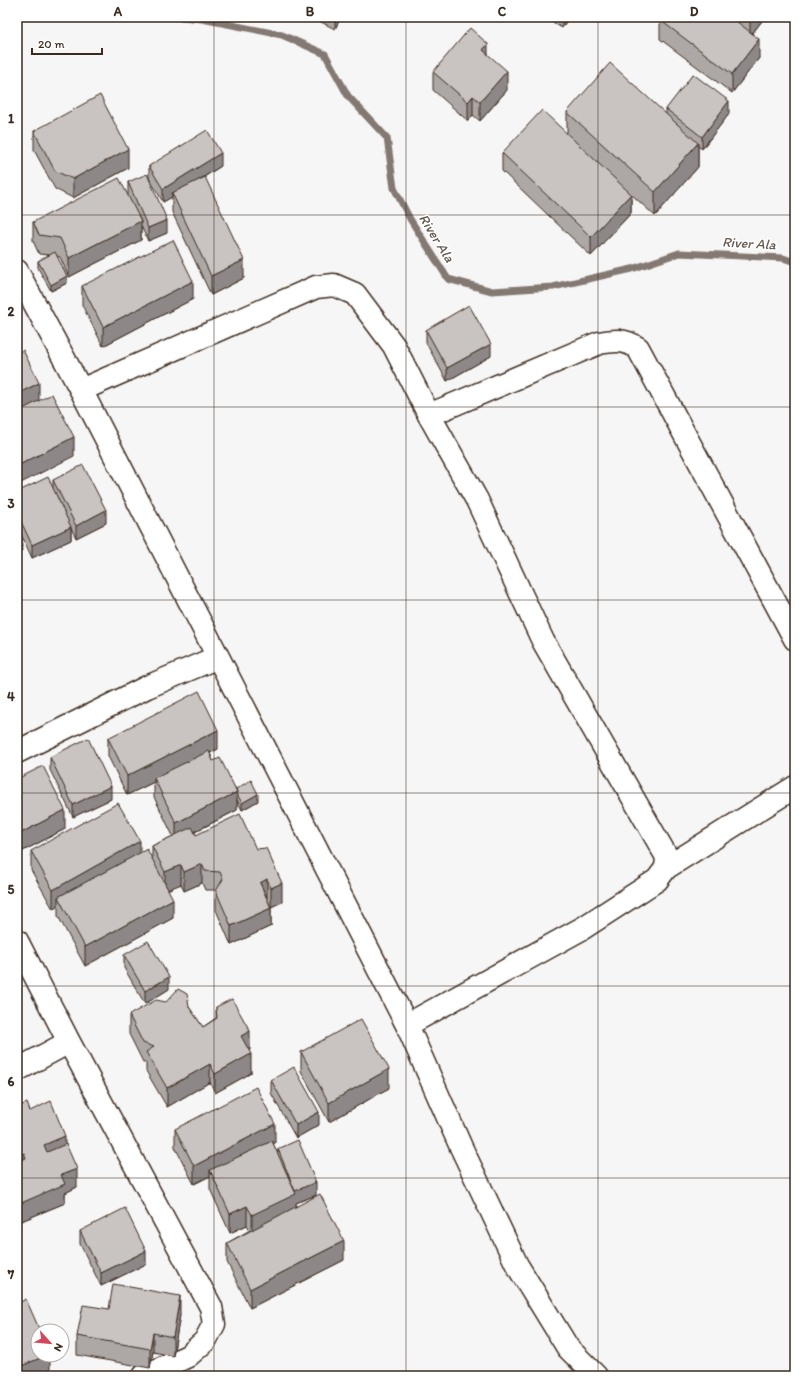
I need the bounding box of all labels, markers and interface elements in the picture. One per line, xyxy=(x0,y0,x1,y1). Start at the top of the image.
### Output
text: A xyxy=(113,4,123,19)
text: B xyxy=(306,4,315,19)
text: C xyxy=(498,4,507,19)
text: D xyxy=(690,4,699,19)
scale bar xyxy=(32,30,102,56)
text: 20 m xyxy=(38,37,65,51)
text: 1 xyxy=(8,111,14,126)
water label: River Ala xyxy=(415,211,458,266)
water label: River Ala xyxy=(722,234,777,253)
text: 2 xyxy=(8,304,15,319)
text: 3 xyxy=(7,496,15,511)
text: 4 xyxy=(7,689,15,704)
text: 5 xyxy=(8,882,15,897)
text: 6 xyxy=(8,1074,15,1089)
text: 7 xyxy=(7,1267,15,1282)
north arrow xyxy=(30,1323,70,1363)
text: N xyxy=(51,1341,66,1354)

